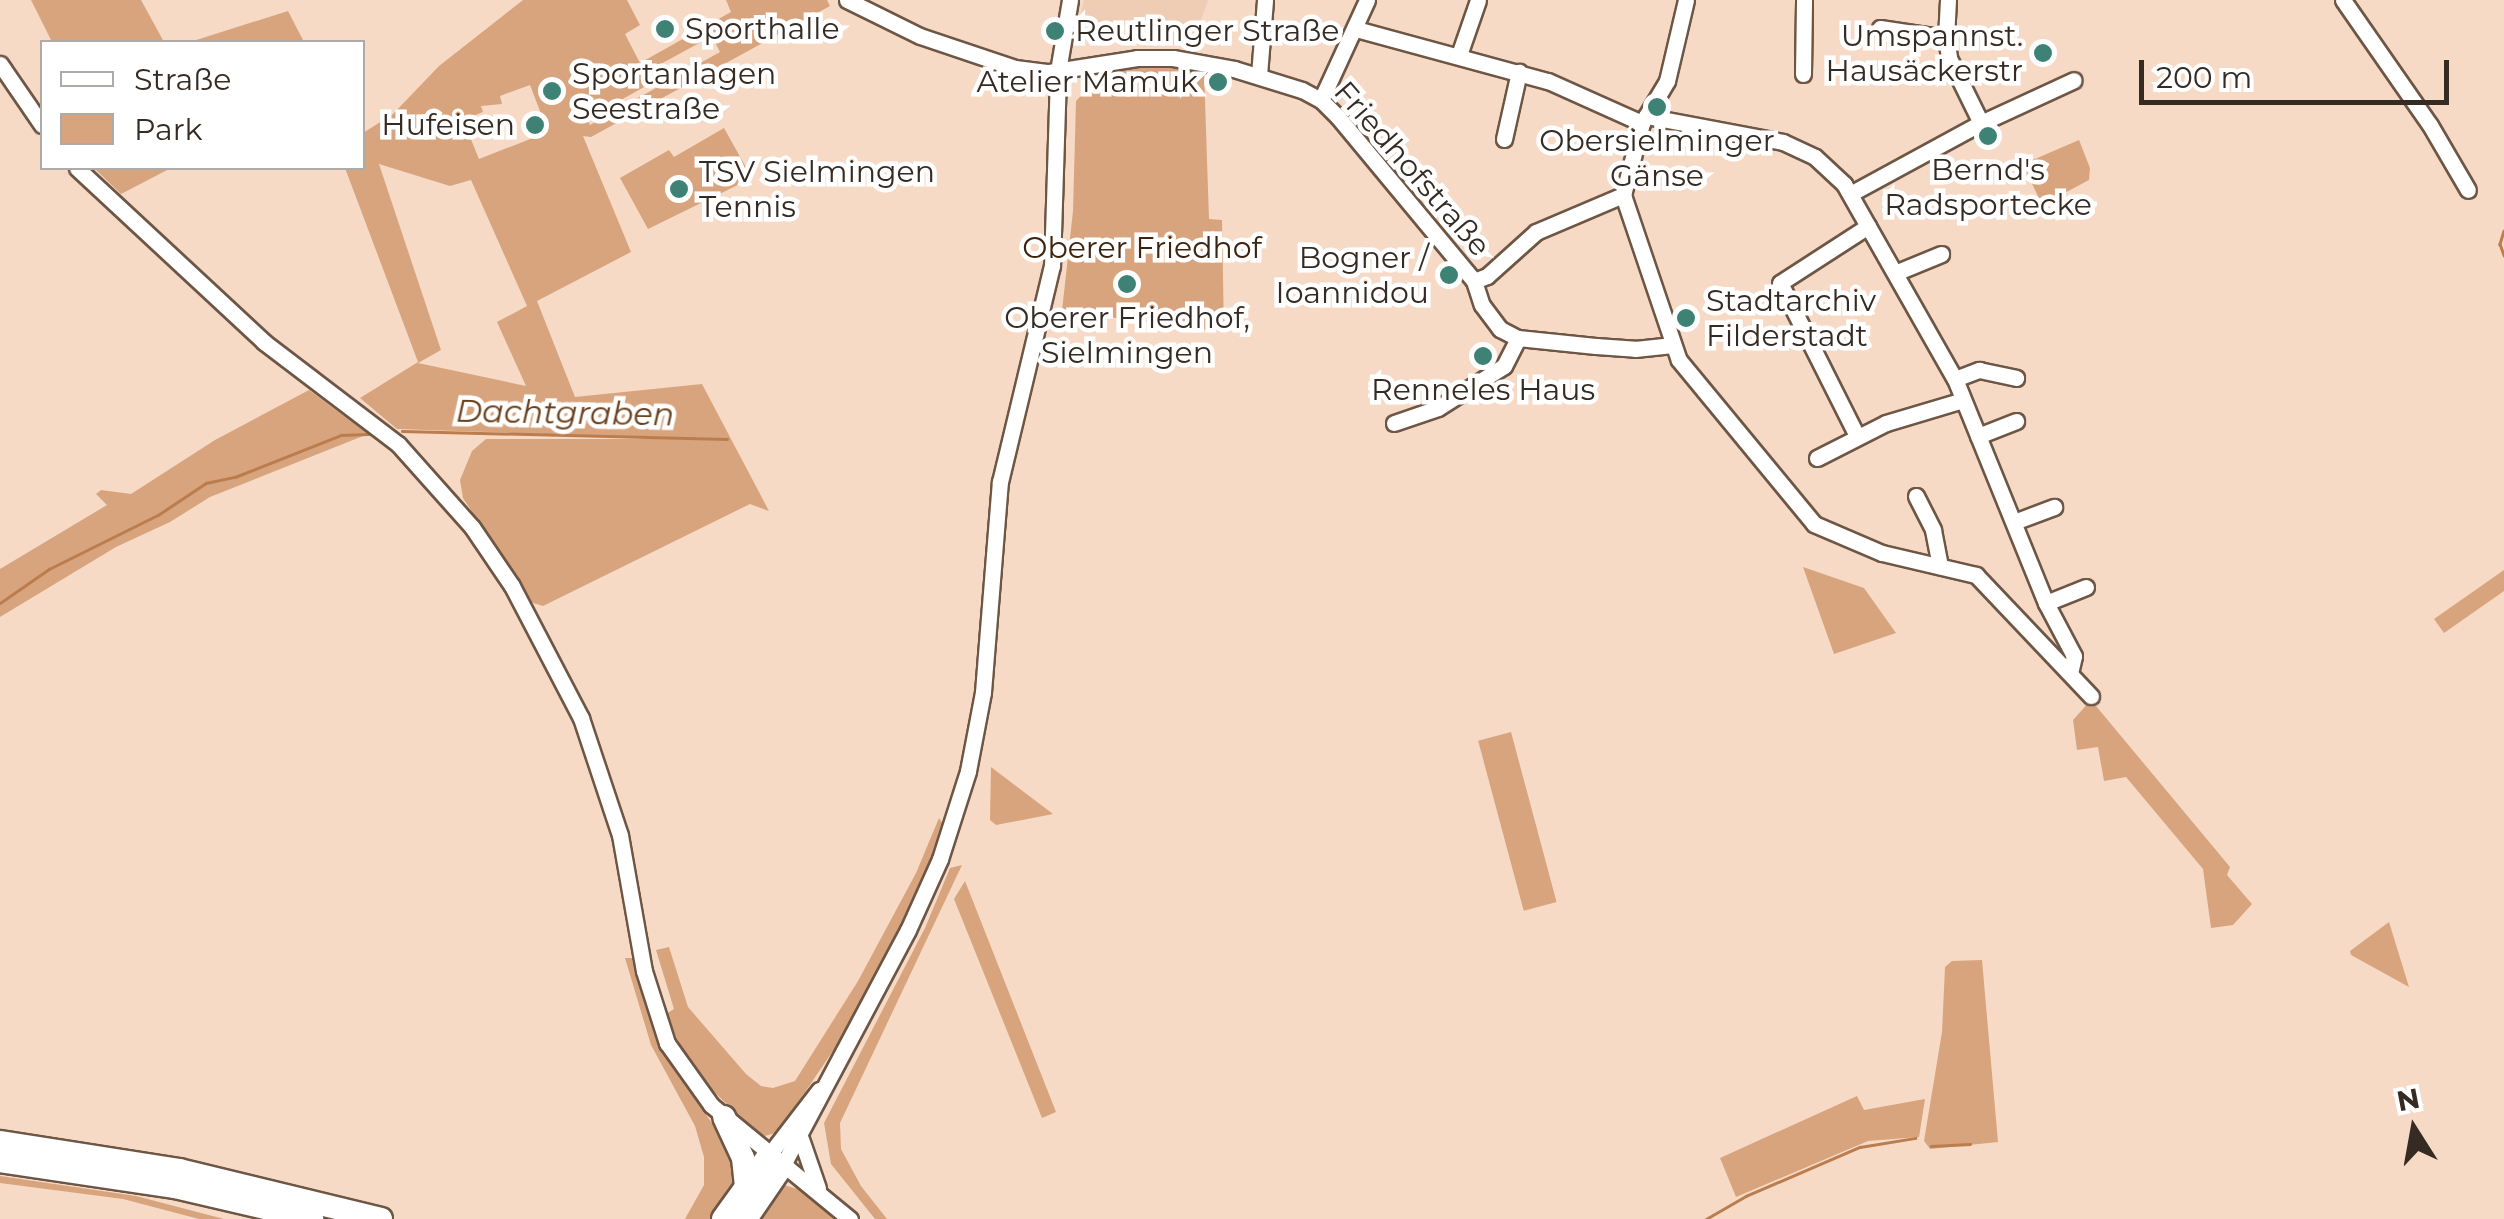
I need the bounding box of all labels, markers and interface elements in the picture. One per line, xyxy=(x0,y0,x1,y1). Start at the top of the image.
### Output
place label: Sporthalle xyxy=(685,11,839,47)
place label: Reutlinger Straße xyxy=(1075,13,1339,49)
marker: Sporthalle xyxy=(654,18,676,40)
place label: Umspannst. Hausäckerstr xyxy=(1826,18,2023,88)
marker: Reutlinger Straße xyxy=(1044,20,1066,42)
legend xyxy=(40,40,365,170)
scale bar xyxy=(2144,40,2454,102)
marker: Umspannst. Hausäckerstr xyxy=(2032,42,2054,64)
place label: Sportanlagen Seestraße xyxy=(572,56,776,126)
text: 200 m xyxy=(2156,59,2252,96)
text: Straße xyxy=(134,61,231,98)
place label: Atelier Mamuk xyxy=(976,64,1198,100)
marker: Atelier Mamuk xyxy=(1207,71,1229,93)
street label: Friedhofstraße xyxy=(1326,74,1498,264)
marker: Sportanlagen Seestraße xyxy=(541,80,563,102)
marker: Obersielminger Gänse xyxy=(1646,96,1668,118)
place label: Hufeisen xyxy=(381,107,515,143)
text: Park xyxy=(134,111,203,148)
marker: Hufeisen xyxy=(524,114,546,136)
place label: Obersielminger Gänse xyxy=(1539,123,1775,194)
marker: Bernd's Radsportecke xyxy=(1977,125,1999,147)
place label: Bernd's Radsportecke xyxy=(1884,152,2092,222)
place label: TSV Sielmingen Tennis xyxy=(699,154,935,224)
marker: TSV Sielmingen Tennis xyxy=(668,178,690,200)
park label: Oberer Friedhof xyxy=(1022,230,1262,266)
place label: Bogner / Ioannidou xyxy=(1276,240,1429,310)
marker: Bogner / Ioannidou xyxy=(1438,264,1460,286)
marker: Oberer Friedhof, Sielmingen xyxy=(1116,273,1138,295)
place label: Stadtarchiv Filderstadt xyxy=(1706,283,1876,354)
place label: Oberer Friedhof, Sielmingen xyxy=(1004,300,1250,370)
marker: Stadtarchiv Filderstadt xyxy=(1675,307,1697,329)
marker: Renneles Haus xyxy=(1472,345,1494,367)
place label: Renneles Haus xyxy=(1371,372,1595,408)
water label: Dachtgraben xyxy=(455,392,675,434)
north arrow xyxy=(2364,1079,2464,1179)
text: N xyxy=(2394,1081,2423,1118)

